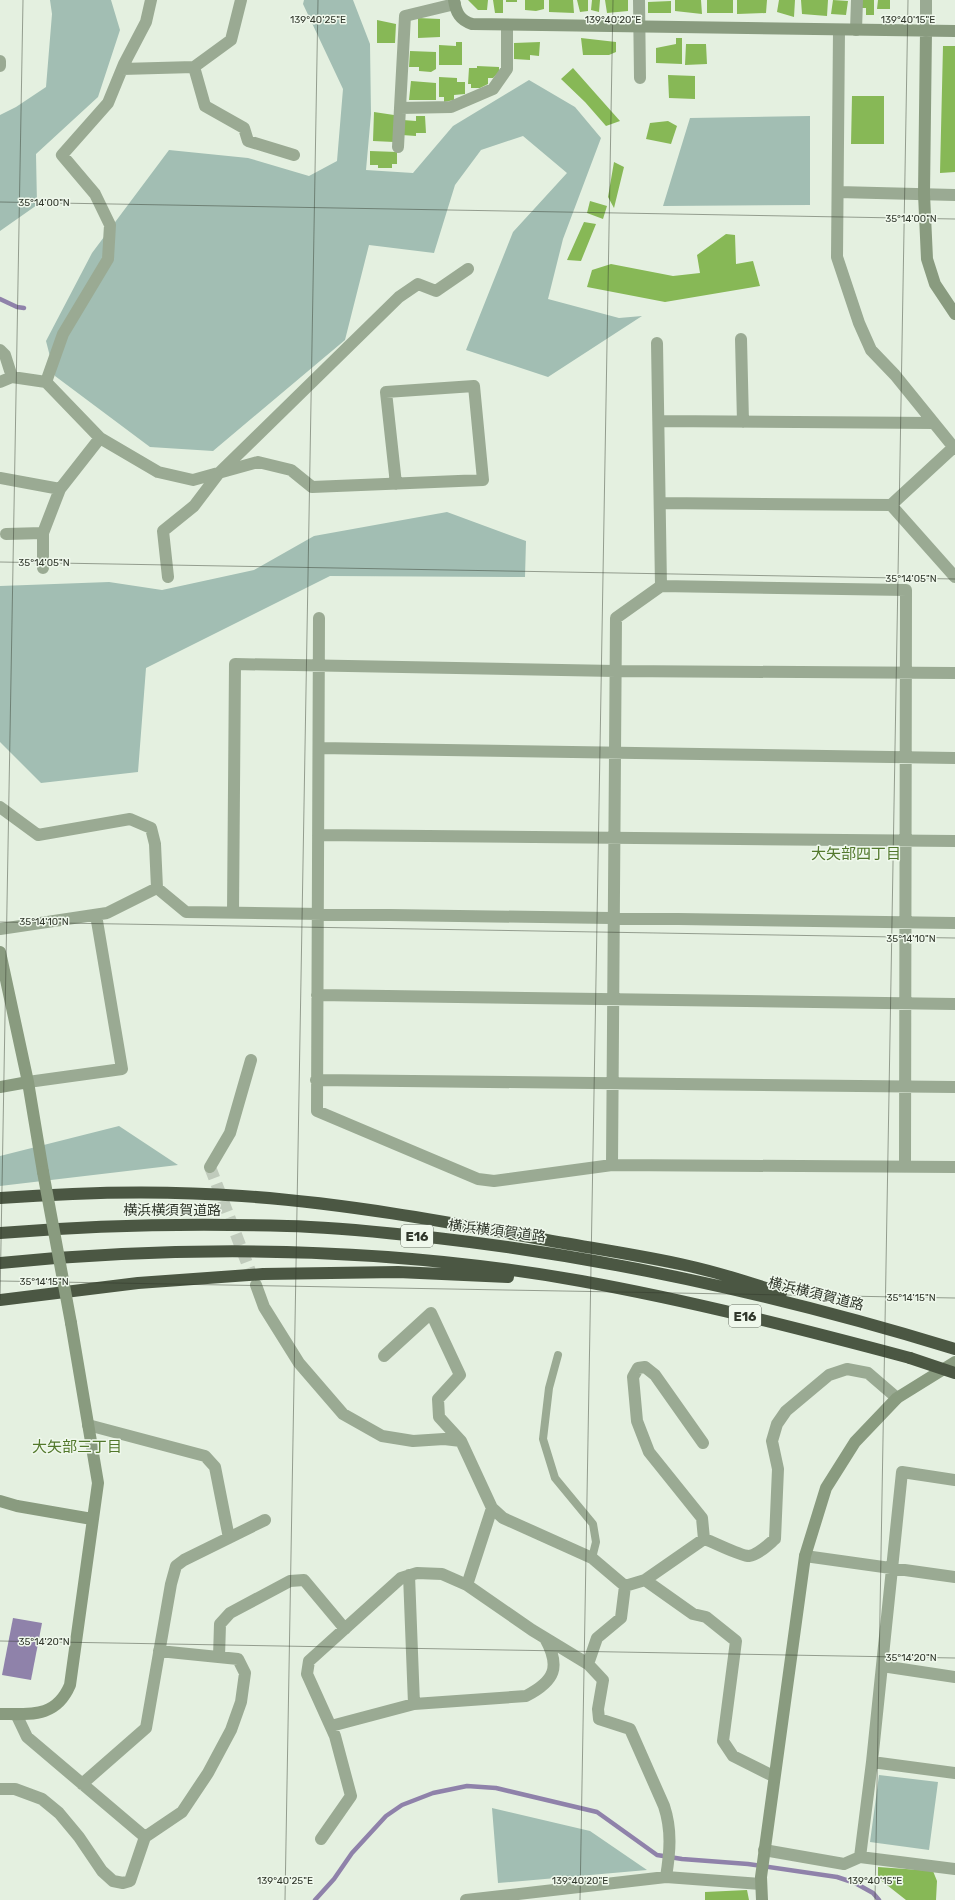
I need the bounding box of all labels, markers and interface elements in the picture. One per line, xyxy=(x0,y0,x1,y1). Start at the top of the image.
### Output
text: 139°40'25"E xyxy=(290,14,346,26)
text: 139°40'20"E xyxy=(585,14,641,26)
text: 139°40'15"E xyxy=(881,14,935,26)
text: 35°14'00"N xyxy=(18,197,70,209)
text: 35°14'00"N xyxy=(885,213,937,225)
text: 35°14'05"N xyxy=(18,557,70,569)
text: 35°14'05"N xyxy=(885,573,937,585)
district label: 大矢部四丁目 xyxy=(811,845,901,863)
text: 35°14'10"N xyxy=(19,916,69,928)
text: 35°14'10"N xyxy=(886,933,936,945)
street label: 横浜横須賀道路 xyxy=(123,1202,221,1219)
street label: 横浜横須賀道路 xyxy=(447,1217,547,1245)
road number: E16 xyxy=(401,1225,433,1247)
street label: 横浜横須賀道路 xyxy=(766,1274,866,1314)
text: 35°14'15"N xyxy=(19,1276,69,1288)
text: 35°14'15"N xyxy=(886,1292,936,1304)
road number: E16 xyxy=(729,1305,761,1327)
district label: 大矢部三丁目 xyxy=(32,1438,122,1456)
text: 35°14'20"N xyxy=(18,1636,70,1648)
text: 35°14'20"N xyxy=(885,1652,937,1664)
text: 139°40'25"E xyxy=(257,1875,313,1887)
text: 139°40'20"E xyxy=(552,1875,608,1887)
text: 139°40'15"E xyxy=(848,1875,902,1887)

